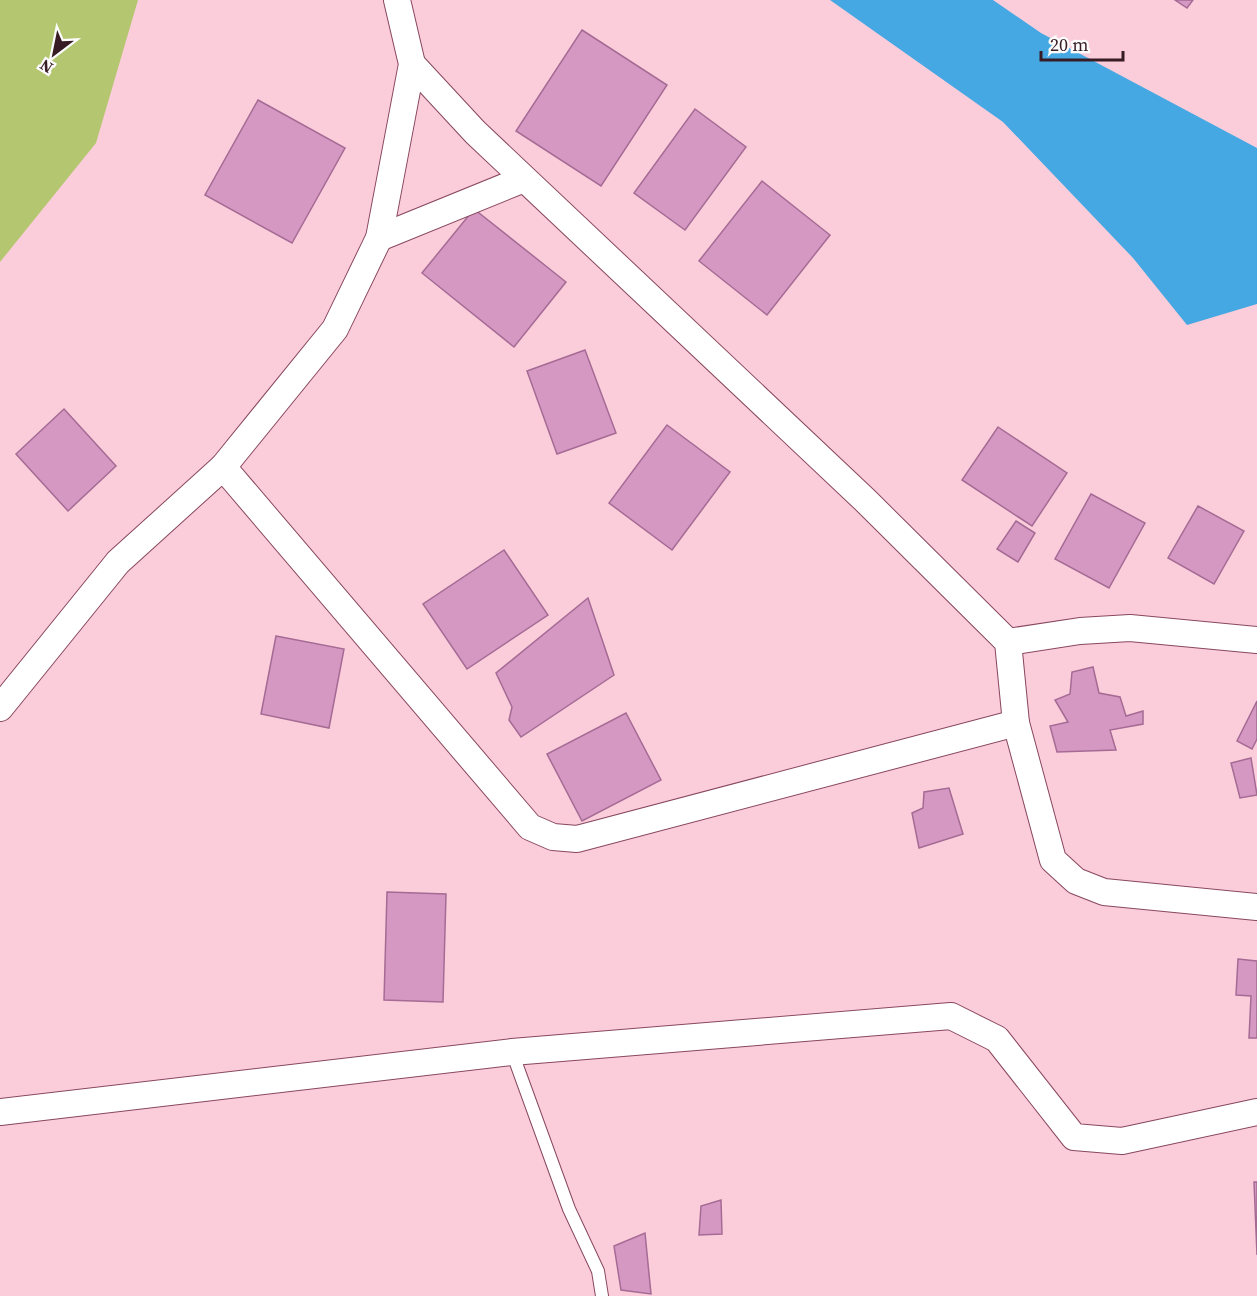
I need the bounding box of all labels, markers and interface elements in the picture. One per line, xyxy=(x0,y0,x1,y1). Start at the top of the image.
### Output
north arrow xyxy=(24,24,84,84)
scale bar xyxy=(1041,24,1124,62)
text: 20 m xyxy=(1050,32,1088,57)
text: N xyxy=(35,54,57,79)

